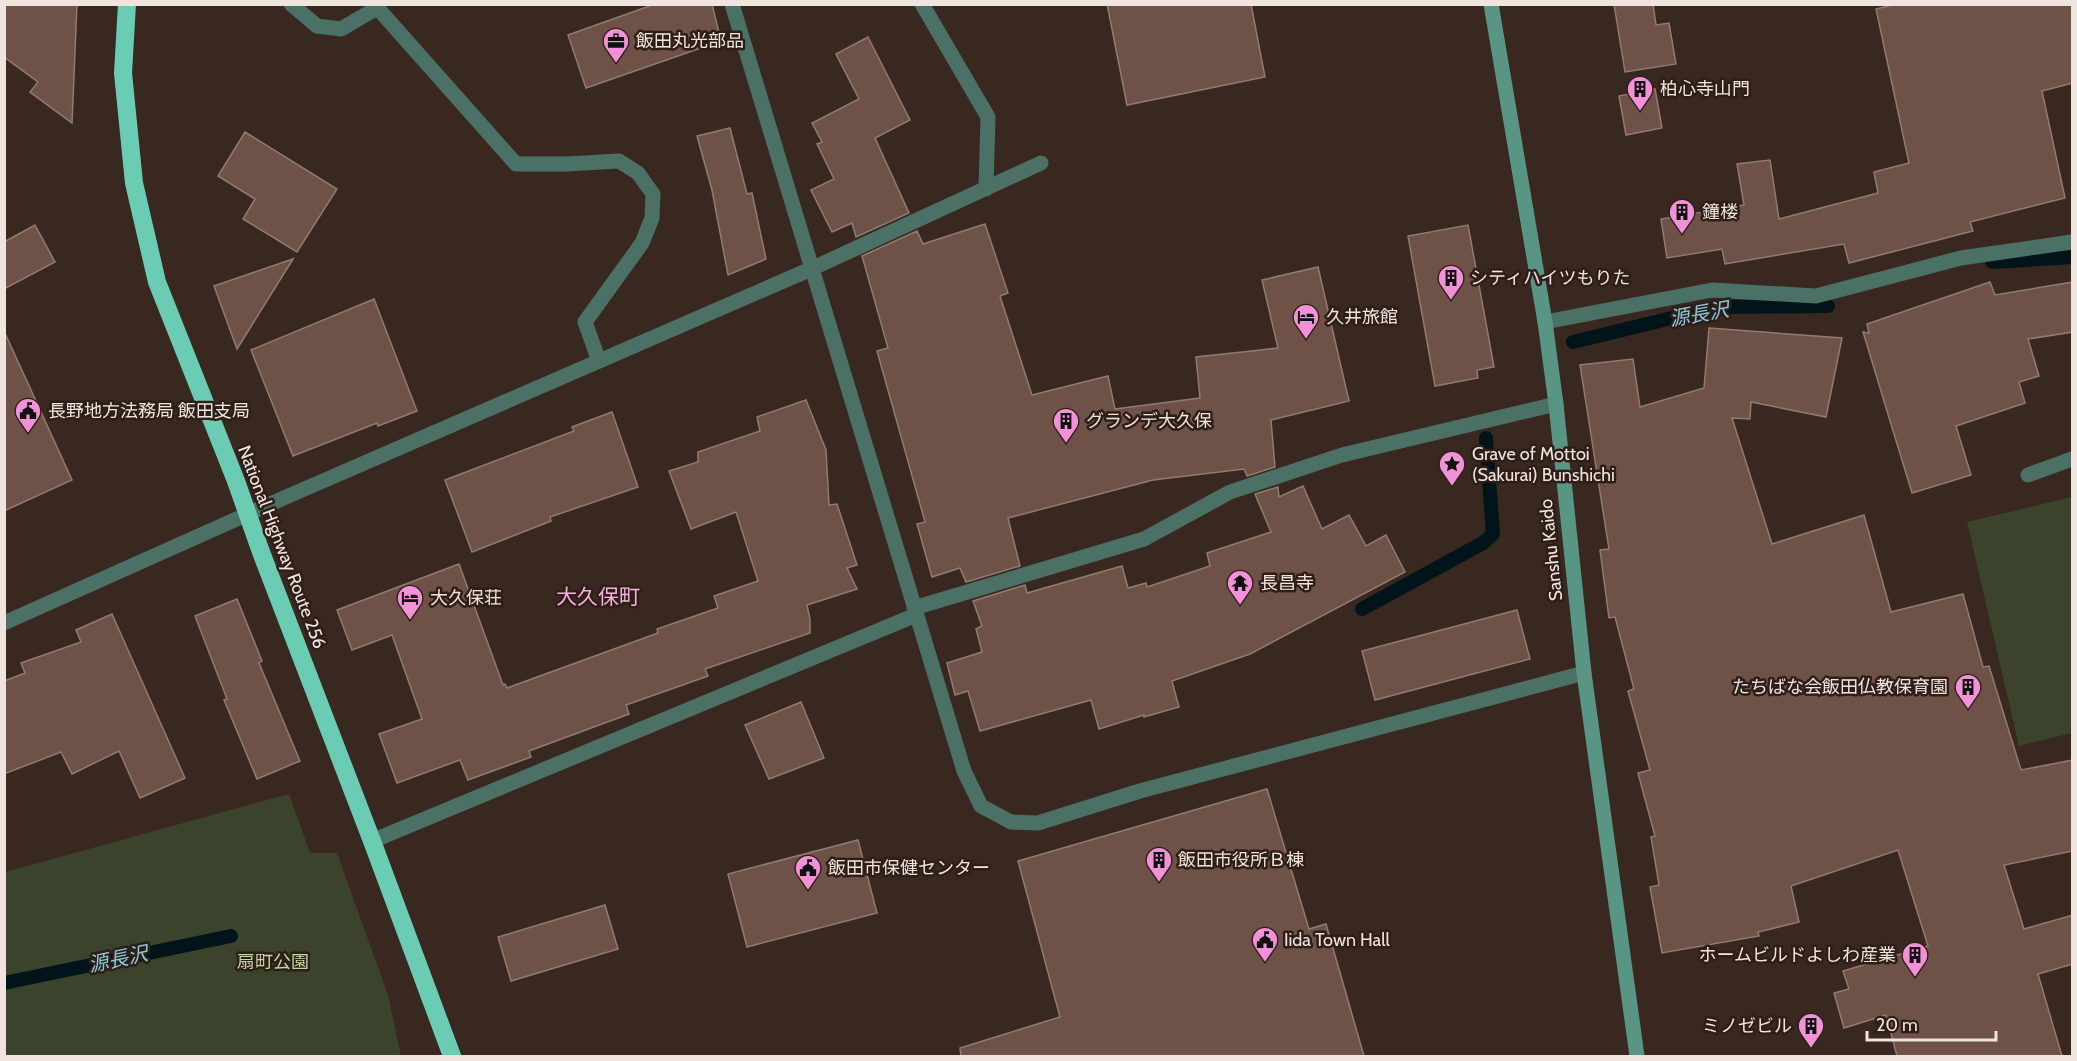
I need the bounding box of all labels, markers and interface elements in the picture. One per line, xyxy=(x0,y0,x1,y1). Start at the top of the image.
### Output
office icon: 飯田丸光部品 xyxy=(601,26,631,64)
place label: 飯田丸光部品 xyxy=(636,30,744,52)
building icon: 柏心寺山門 xyxy=(1625,74,1655,112)
place label: 柏心寺山門 xyxy=(1660,78,1750,100)
building icon: 鐘楼 xyxy=(1667,197,1697,235)
place label: 鐘楼 xyxy=(1702,201,1738,223)
building icon: シティハイツもりた xyxy=(1436,263,1466,301)
place label: シティハイツもりた xyxy=(1470,267,1631,289)
water label: 源長沢 xyxy=(1667,296,1734,331)
hotel icon: 久井旅館 xyxy=(1291,302,1321,340)
place label: 久井旅館 xyxy=(1326,306,1398,328)
public building icon: 長野地方法務局 飯田支局 xyxy=(13,396,43,434)
place label: 長野地方法務局 飯田支局 xyxy=(48,400,250,422)
building icon: グランデ大久保 xyxy=(1051,406,1081,444)
place label: グランデ大久保 xyxy=(1086,410,1212,432)
street label: National Highway Route 256 xyxy=(233,442,331,652)
place label: Grave of Mottoi (Sakurai) Bunshichi xyxy=(1472,443,1615,486)
place icon: Grave of Mottoi (Sakurai) Bunshichi xyxy=(1437,449,1467,487)
street label: Sanshu Kaido xyxy=(1535,498,1567,602)
temple icon: 長昌寺 xyxy=(1225,568,1255,606)
place label: 長昌寺 xyxy=(1260,572,1314,594)
hotel icon: 大久保荘 xyxy=(395,583,425,621)
district label: 大久保町 xyxy=(556,584,640,609)
place label: 大久保荘 xyxy=(430,587,502,609)
building icon: たちばな会飯田仏教保育園 xyxy=(1953,672,1983,710)
place label: たちばな会飯田仏教保育園 xyxy=(1732,676,1948,698)
building icon: 飯田市役所Ｂ棟 xyxy=(1144,845,1174,883)
place label: 飯田市役所Ｂ棟 xyxy=(1178,849,1304,871)
public building icon: 飯田市保健センター xyxy=(793,853,823,891)
place label: 飯田市保健センター xyxy=(828,857,990,879)
public building icon: Iida Town Hall xyxy=(1250,925,1280,963)
place label: Iida Town Hall xyxy=(1284,929,1390,951)
water label: 源長沢 xyxy=(86,940,153,977)
building icon: ホームビルドよしわ産業 xyxy=(1900,940,1930,978)
place label: ホームビルドよしわ産業 xyxy=(1699,944,1896,966)
park label: 扇町公園 xyxy=(237,951,309,973)
scale bar xyxy=(1867,1004,1996,1042)
building icon: ミノゼビル xyxy=(1796,1011,1826,1049)
text: 20 m xyxy=(1876,1014,1918,1036)
place label: ミノゼビル xyxy=(1702,1015,1792,1037)

